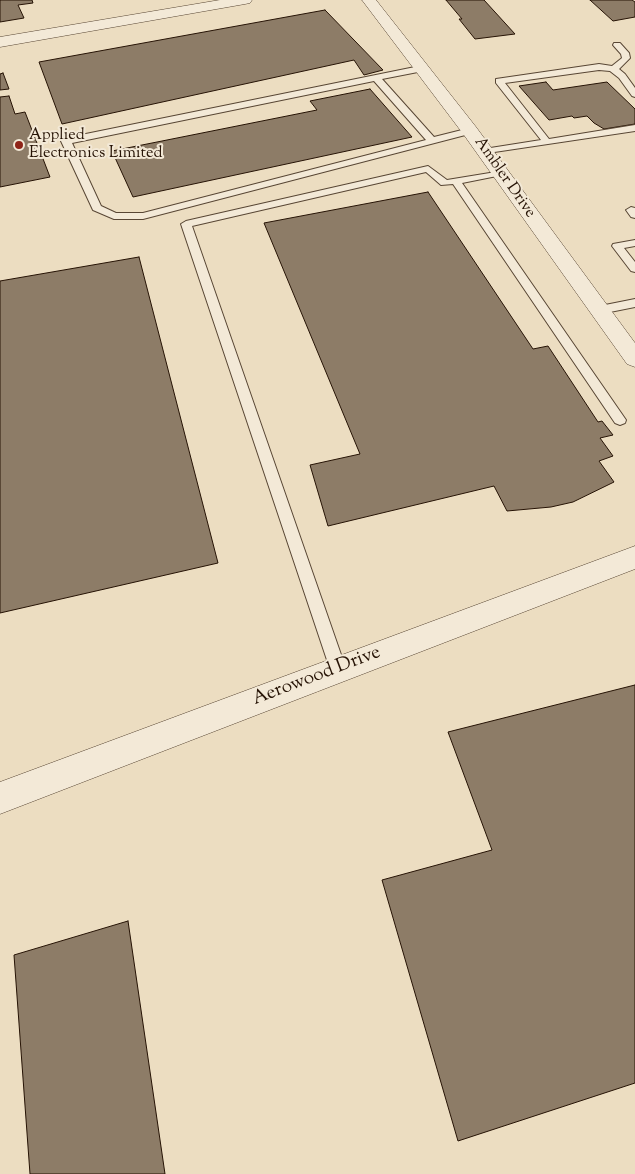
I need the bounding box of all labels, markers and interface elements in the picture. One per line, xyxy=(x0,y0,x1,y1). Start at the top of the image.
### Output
place label: Applied Electronics Limited xyxy=(29,126,163,164)
street label: Ambler Drive xyxy=(469,134,539,222)
marker: Applied Electronics Limited xyxy=(13,139,25,151)
street label: Aerowood Drive xyxy=(250,642,384,712)

